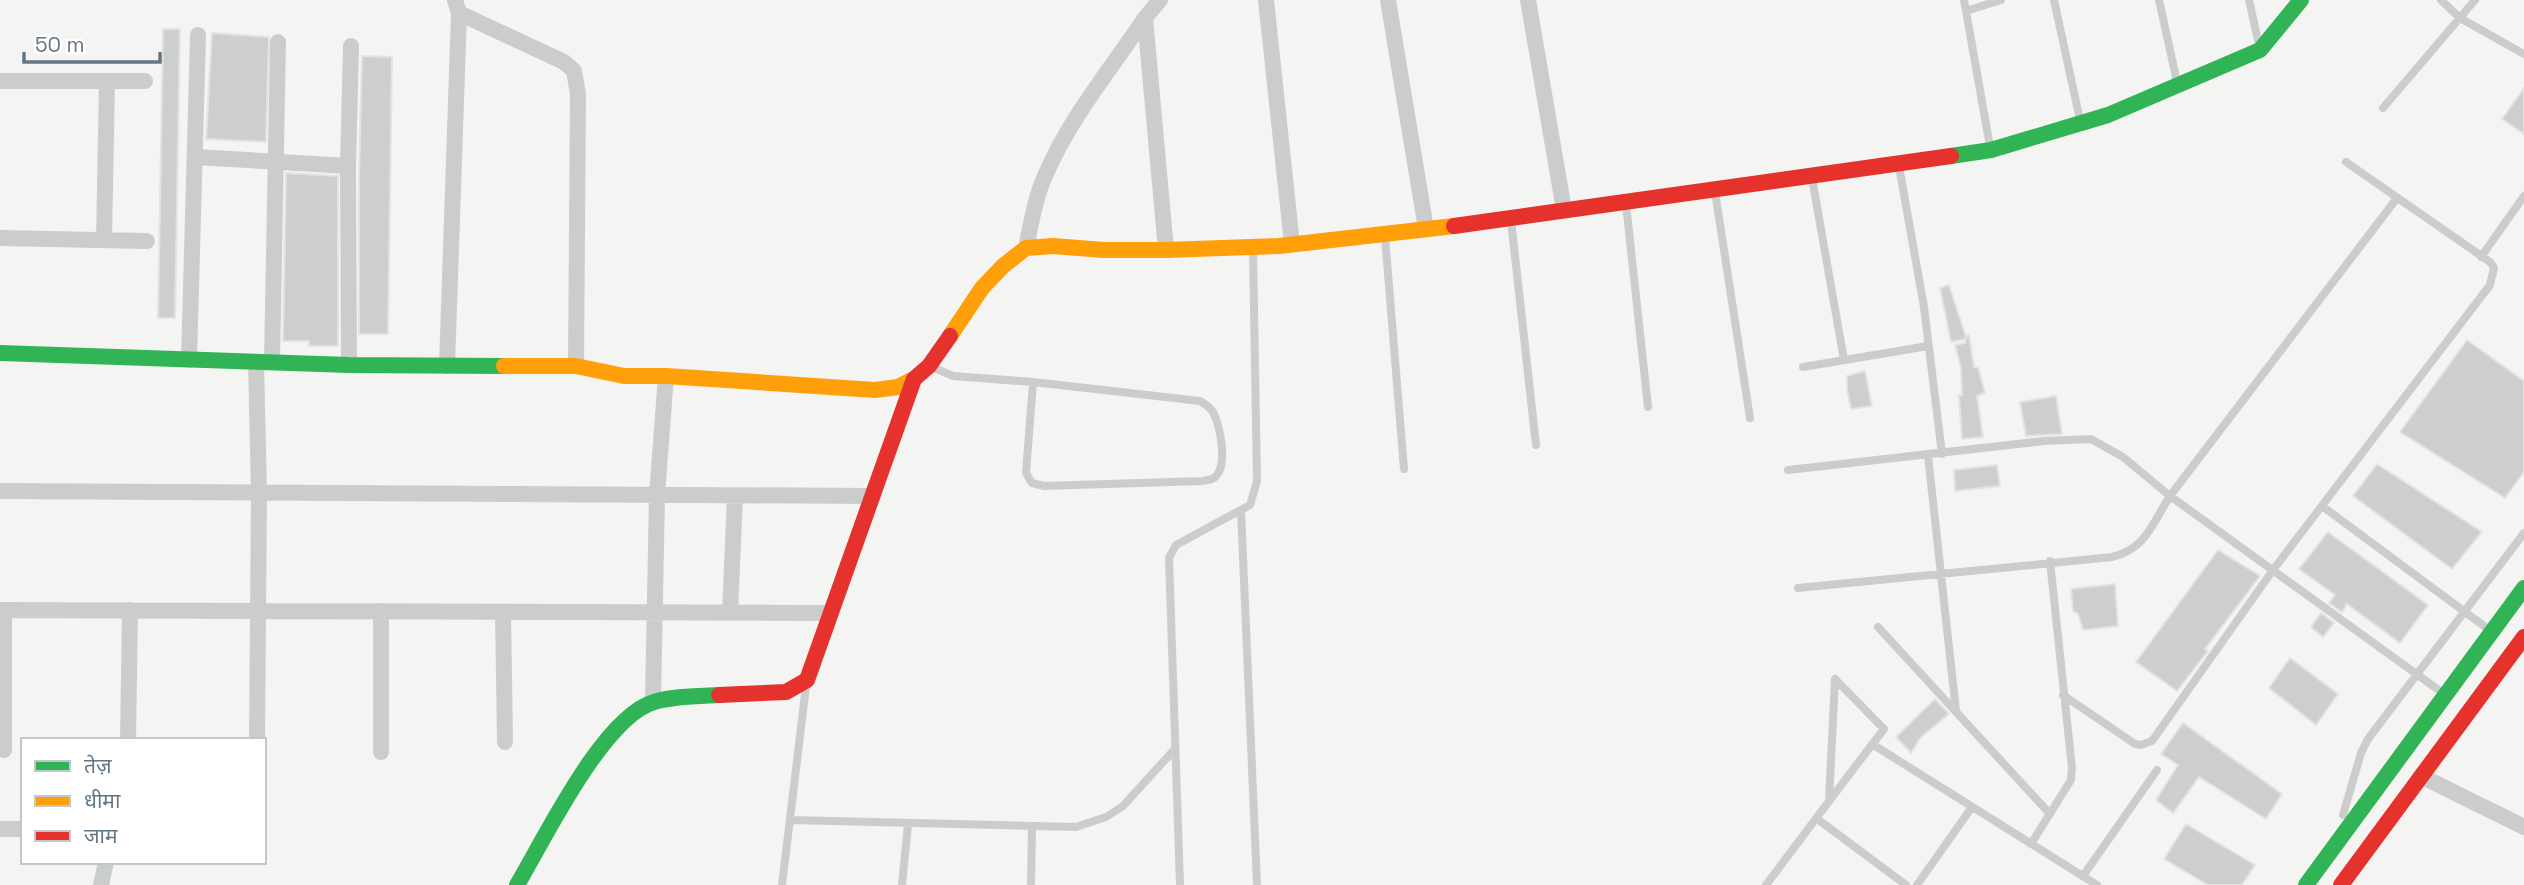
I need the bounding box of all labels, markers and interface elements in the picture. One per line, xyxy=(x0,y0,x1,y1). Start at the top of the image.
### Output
scale bar xyxy=(24,21,161,65)
text: 50 m xyxy=(35,31,85,58)
legend xyxy=(21,738,266,864)
text: तेज़ xyxy=(84,752,112,779)
text: धीमा xyxy=(84,787,121,814)
text: जाम xyxy=(84,822,118,849)

